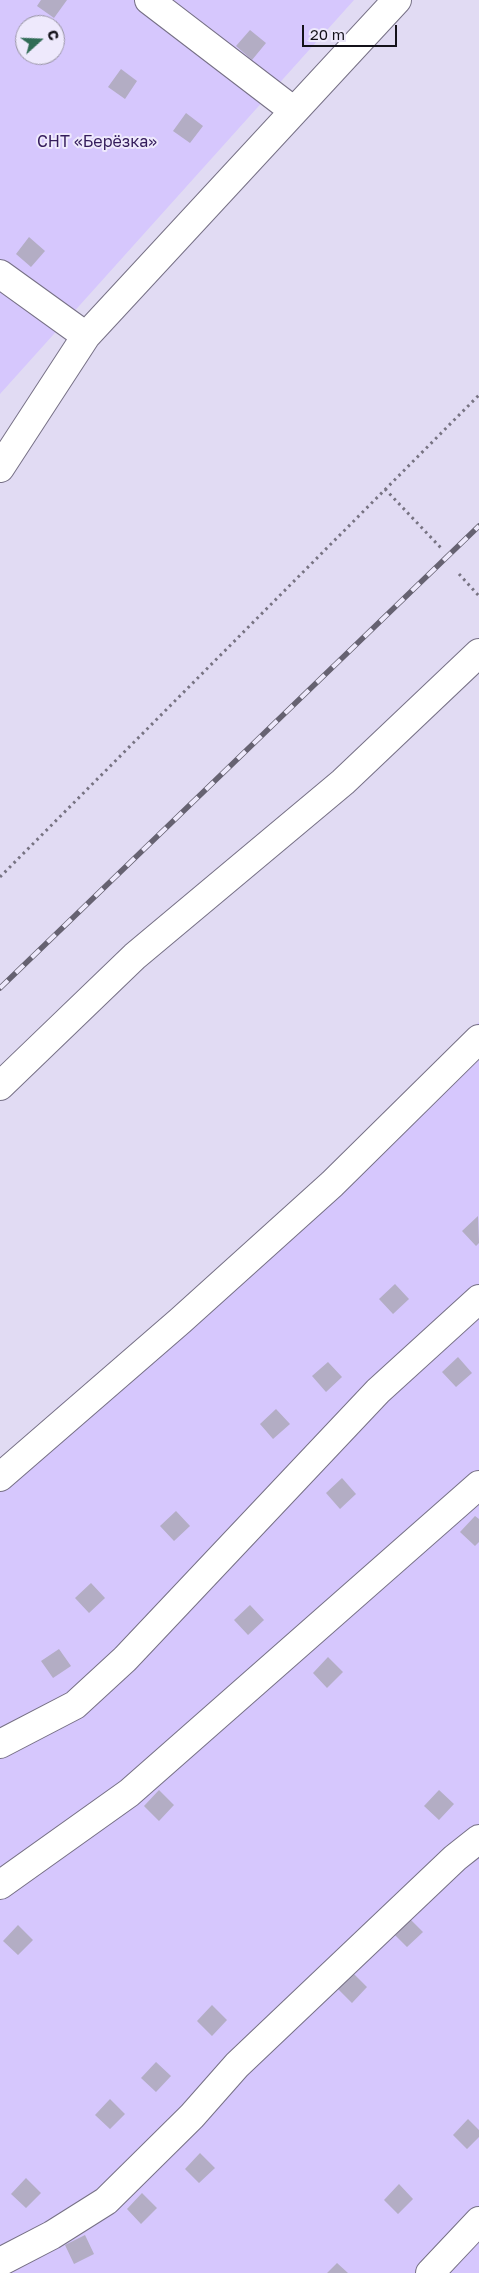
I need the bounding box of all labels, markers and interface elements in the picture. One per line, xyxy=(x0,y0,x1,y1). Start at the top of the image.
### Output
north arrow xyxy=(15,15,65,65)
scale bar xyxy=(304,15,399,47)
text: 20 m xyxy=(310,25,345,43)
text: С xyxy=(44,27,63,43)
park label: СНТ «Берёзка» xyxy=(37,132,157,152)

